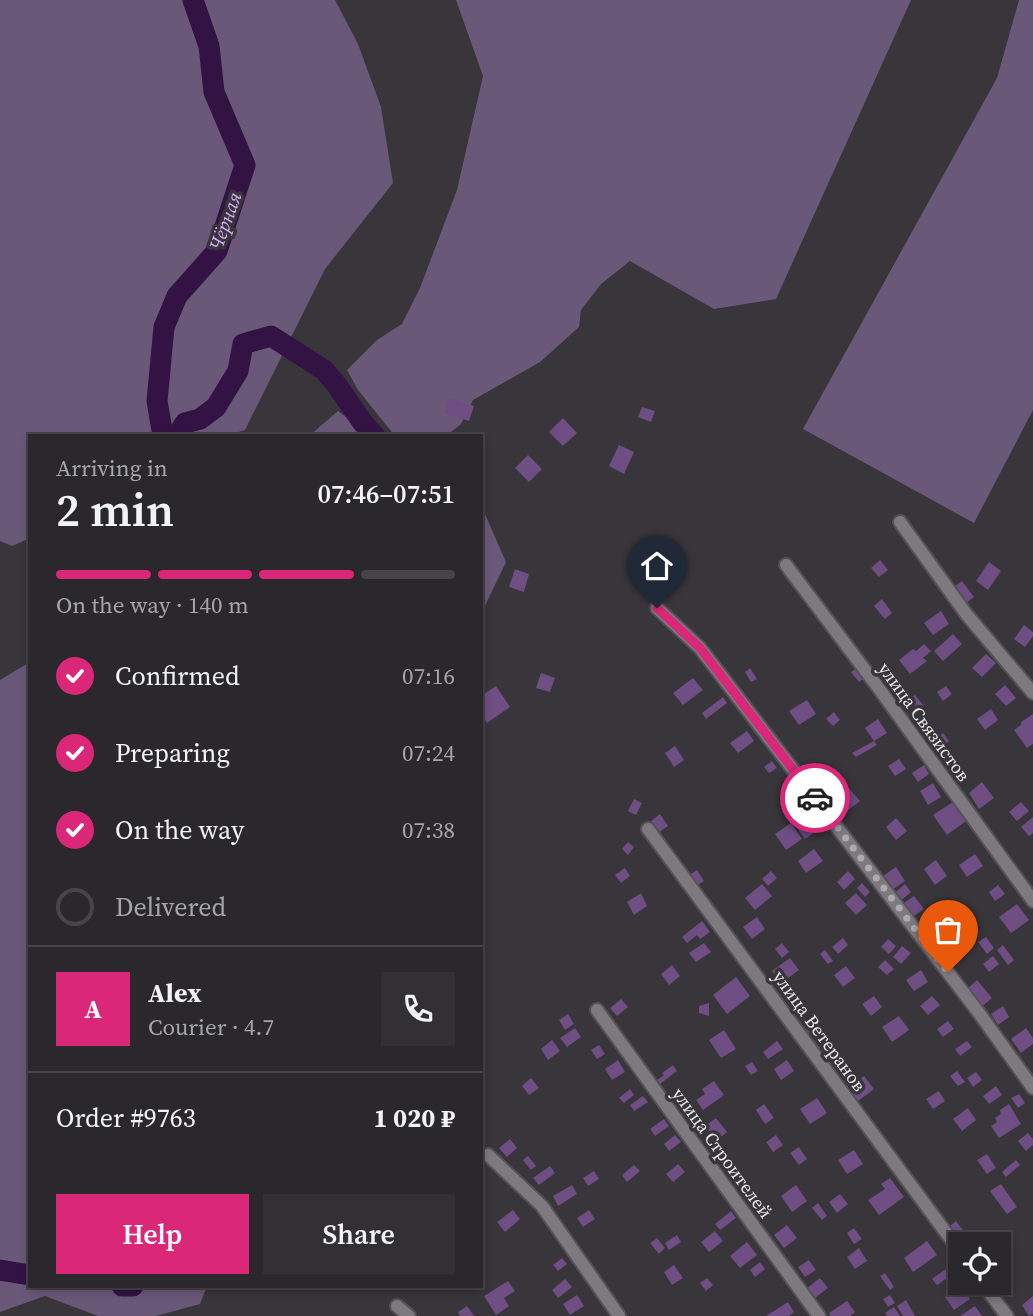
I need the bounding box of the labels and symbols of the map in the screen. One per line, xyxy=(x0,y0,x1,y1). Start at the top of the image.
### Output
water label: Чёрная xyxy=(203,188,248,254)
pin xyxy=(627,536,687,608)
street label: улица Связистов xyxy=(873,657,976,786)
courier xyxy=(780,763,850,833)
pin xyxy=(918,900,978,972)
street label: улица Ветеранов xyxy=(767,965,872,1096)
street label: улица Строителей xyxy=(666,1082,778,1223)

